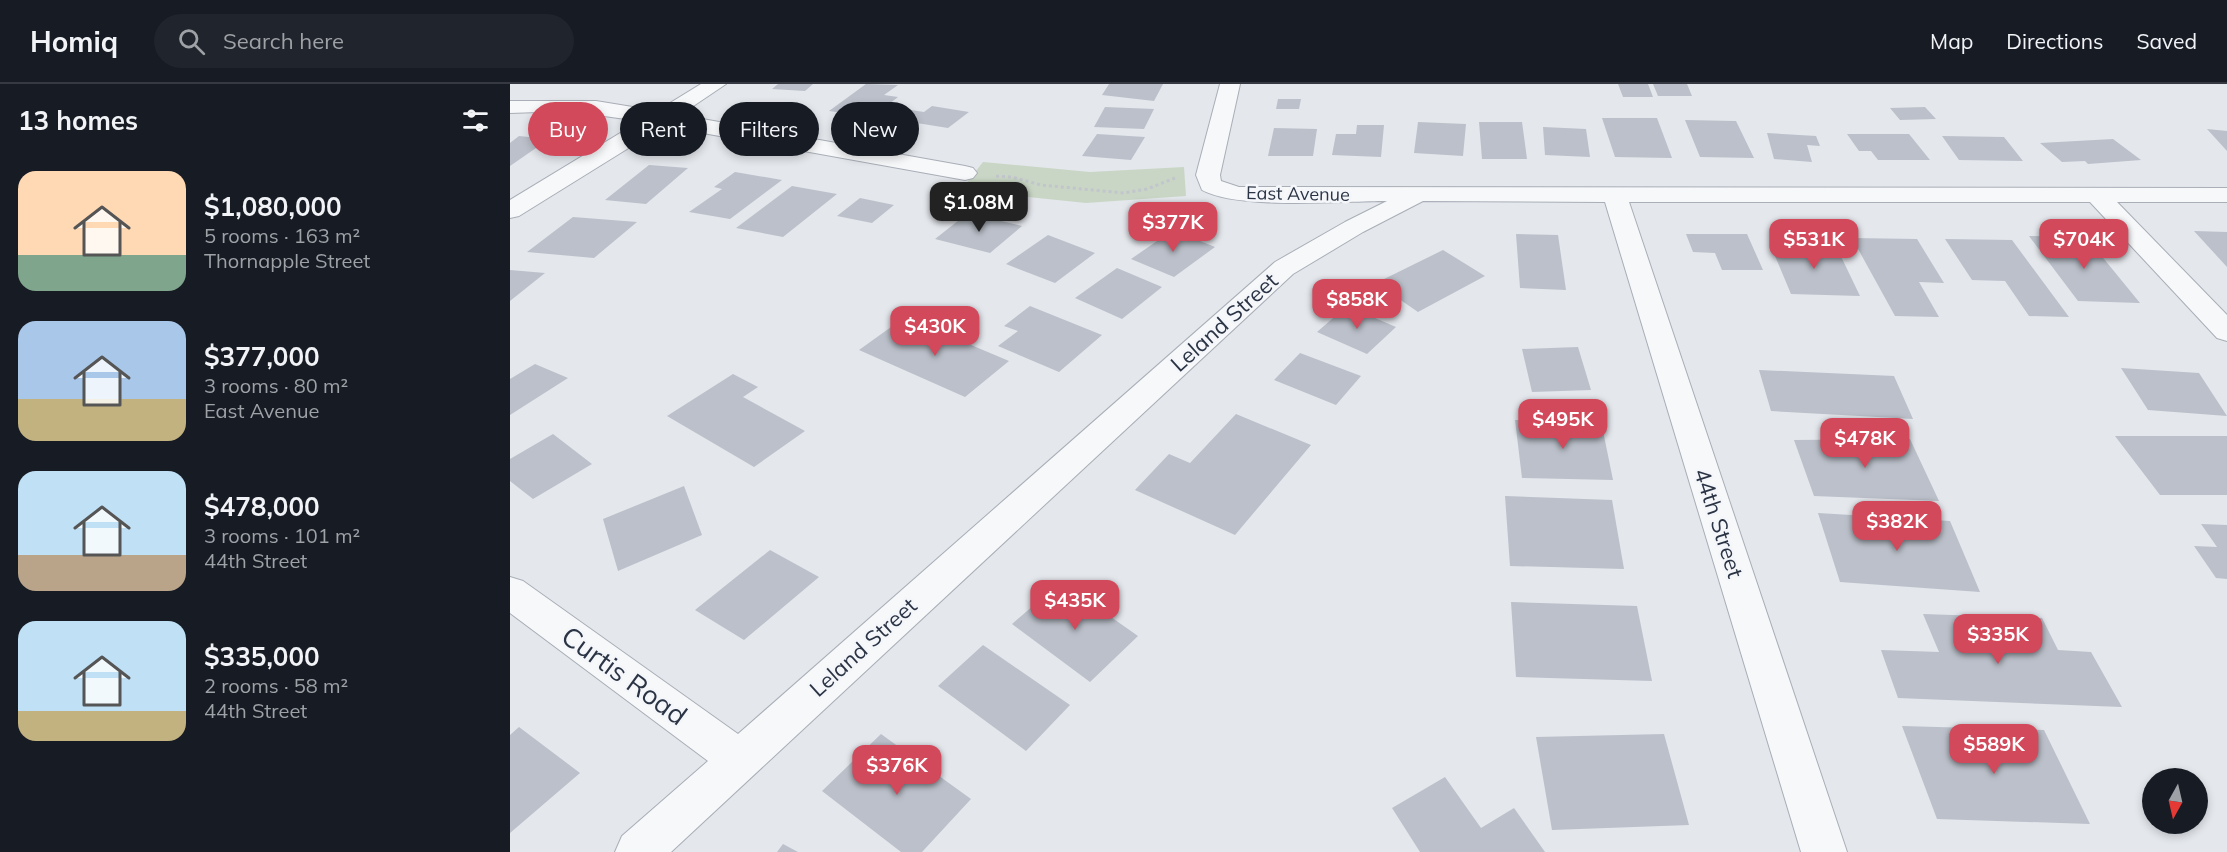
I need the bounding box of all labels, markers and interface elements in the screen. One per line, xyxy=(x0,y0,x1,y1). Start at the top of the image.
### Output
search box xyxy=(154,14,574,68)
text: Homiq xyxy=(30,24,118,59)
icon: search xyxy=(175,25,208,58)
text: Search here xyxy=(223,27,344,55)
text: Map xyxy=(1930,28,1973,54)
text: Directions xyxy=(2006,28,2103,54)
text: Saved xyxy=(2136,28,2197,54)
chip: Buy xyxy=(528,102,608,156)
chip: Rent xyxy=(620,102,707,156)
chip: Filters xyxy=(719,102,819,156)
chip: New xyxy=(831,102,919,156)
text: 13 homes xyxy=(18,104,138,137)
icon: filters xyxy=(459,104,492,137)
street label: East Avenue xyxy=(1246,181,1350,206)
pin: $1.08M xyxy=(930,182,1028,233)
text: $1.08M xyxy=(944,189,1014,214)
text: $1,080,000 xyxy=(204,190,342,223)
icon: home xyxy=(66,195,138,267)
pin: $377K xyxy=(1131,202,1215,253)
text: $377K xyxy=(1142,209,1204,234)
pin: $531K xyxy=(1772,219,1856,270)
pin: $704K xyxy=(2042,219,2126,270)
text: 5 rooms · 163 m² xyxy=(204,223,360,248)
text: $531K xyxy=(1783,226,1845,251)
text: $704K xyxy=(2053,226,2115,251)
text: Thornapple Street xyxy=(204,248,370,273)
street label: Leland Street xyxy=(1164,266,1284,378)
pin: $858K xyxy=(1315,279,1399,330)
text: $858K xyxy=(1326,286,1388,311)
pin: $430K xyxy=(893,306,977,357)
text: $430K xyxy=(904,313,966,338)
text: $377,000 xyxy=(204,340,320,373)
icon: home xyxy=(66,345,138,417)
text: 3 rooms · 80 m² xyxy=(204,373,348,398)
text: East Avenue xyxy=(204,398,319,423)
pin: $495K xyxy=(1521,399,1605,450)
text: $495K xyxy=(1532,406,1594,431)
pin: $478K xyxy=(1823,418,1907,469)
text: $478K xyxy=(1834,425,1896,450)
street label: 44th Street xyxy=(1688,465,1750,582)
text: $478,000 xyxy=(204,490,320,523)
icon: home xyxy=(66,495,138,567)
pin: $382K xyxy=(1855,501,1939,552)
text: $382K xyxy=(1866,508,1928,533)
text: 3 rooms · 101 m² xyxy=(204,523,360,548)
text: 44th Street xyxy=(204,548,307,573)
pin: $435K xyxy=(1033,580,1117,631)
text: $435K xyxy=(1044,587,1106,612)
street label: Leland Street xyxy=(803,591,923,703)
pin: $335K xyxy=(1956,614,2040,665)
street label: Curtis Road xyxy=(555,618,694,732)
text: $335K xyxy=(1967,621,2029,646)
text: $335,000 xyxy=(204,640,320,673)
icon: home xyxy=(66,645,138,717)
text: 2 rooms · 58 m² xyxy=(204,673,348,698)
text: 44th Street xyxy=(204,698,307,723)
pin: $589K xyxy=(1952,724,2036,775)
text: $589K xyxy=(1963,731,2025,756)
pin: $376K xyxy=(855,745,939,796)
text: $376K xyxy=(866,752,928,777)
north arrow xyxy=(2142,768,2208,834)
map controls xyxy=(2142,768,2208,834)

